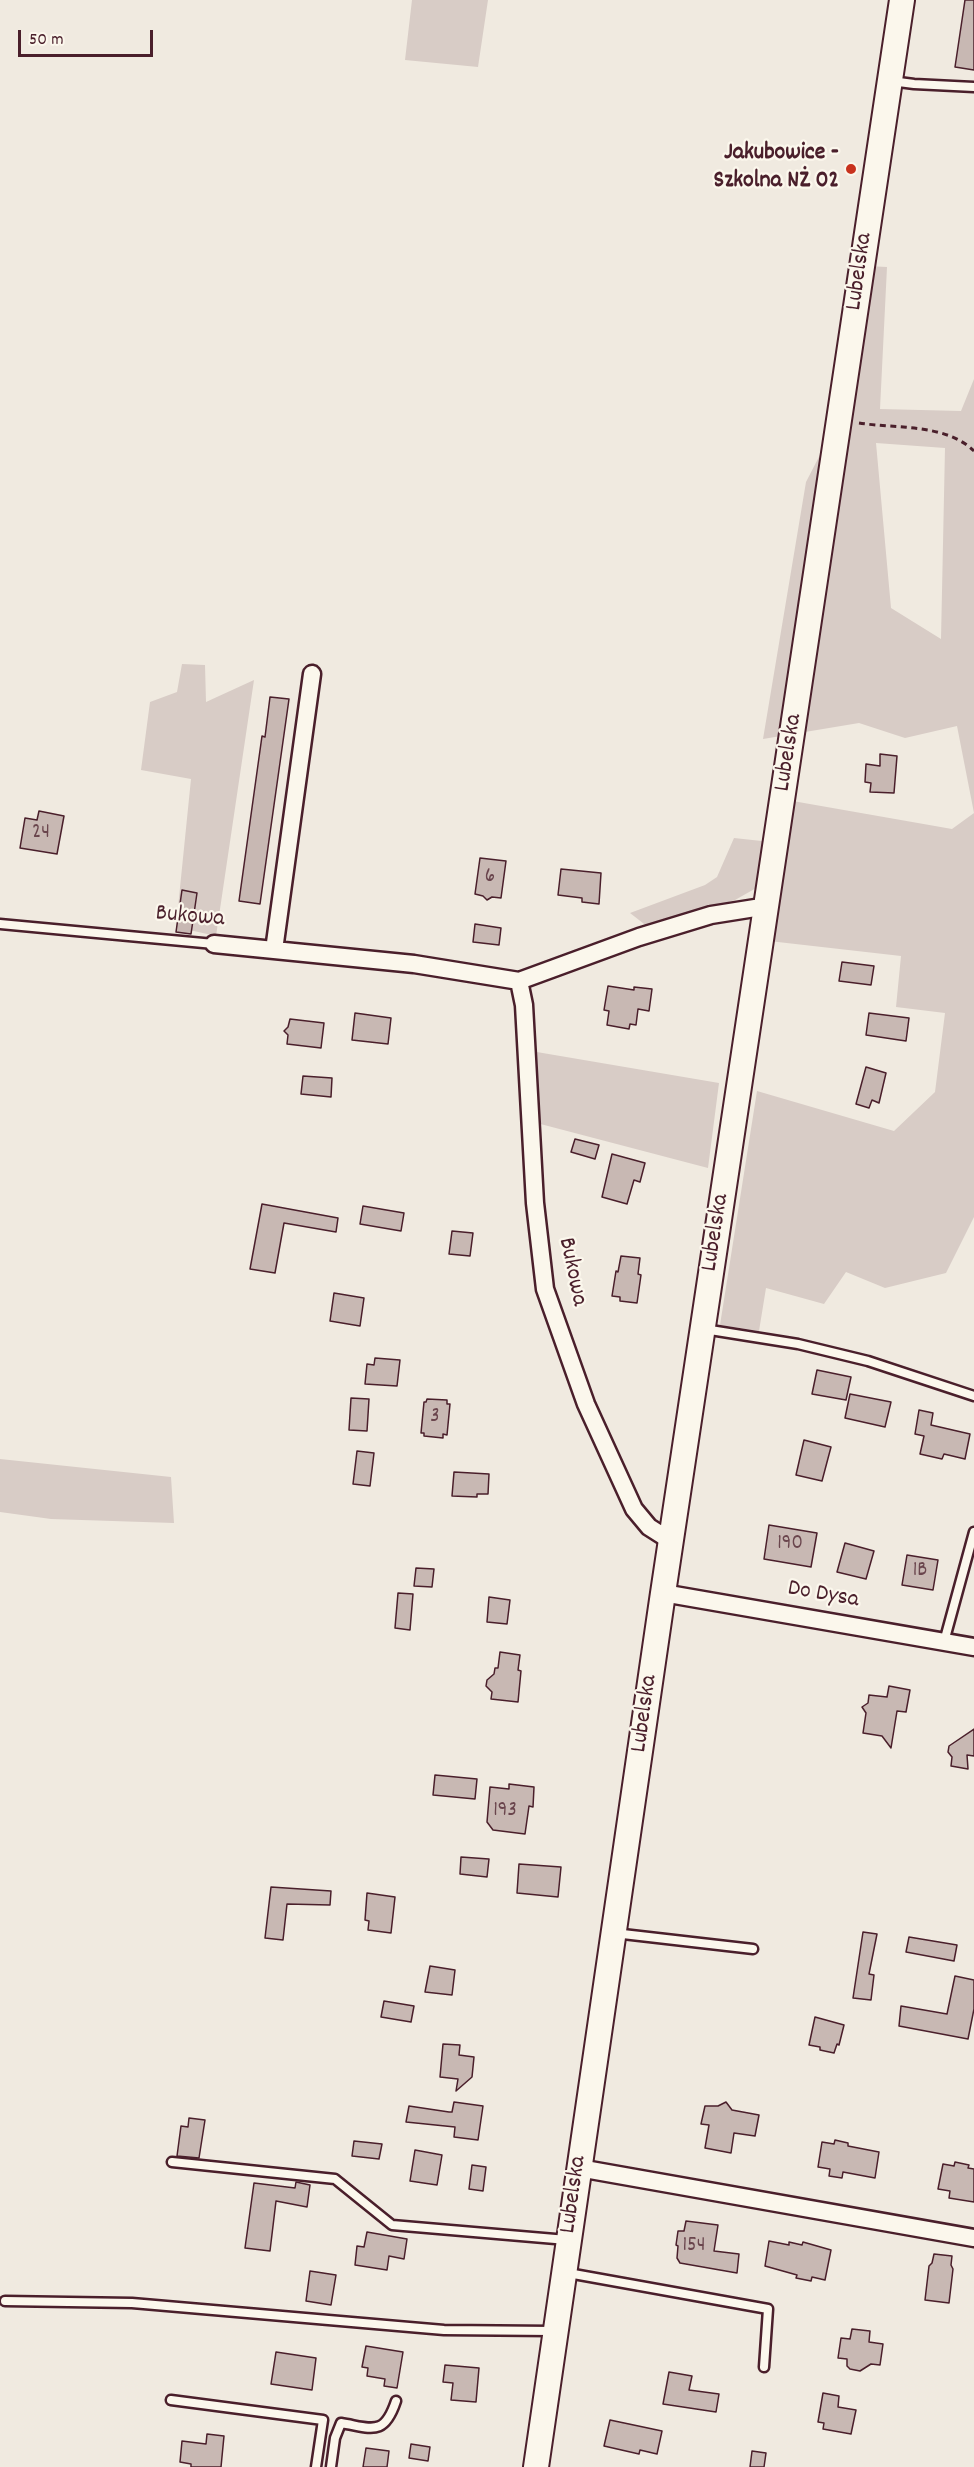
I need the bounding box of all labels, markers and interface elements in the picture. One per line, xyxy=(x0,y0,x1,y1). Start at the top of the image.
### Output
scale bar xyxy=(21,18,156,56)
text: 50 m xyxy=(29,28,64,53)
place label: Jakubowice - Szkolna NŻ 02 xyxy=(714,141,839,197)
marker: Jakubowice - Szkolna NŻ 02 xyxy=(844,162,858,176)
street label: Lubelska xyxy=(841,231,881,313)
street label: Lubelska xyxy=(770,712,810,794)
house number: 24 xyxy=(32,821,50,847)
house number: 6 xyxy=(485,865,495,891)
street label: Bukowa xyxy=(154,901,226,935)
street label: Lubelska xyxy=(697,1192,737,1274)
street label: Bukowa xyxy=(550,1235,592,1309)
house number: 3 xyxy=(430,1405,440,1431)
house number: 190 xyxy=(777,1532,803,1558)
house number: 1B xyxy=(913,1559,927,1585)
street label: Do Dysa xyxy=(785,1576,861,1616)
street label: Lubelska xyxy=(626,1673,666,1755)
house number: 193 xyxy=(493,1799,517,1825)
street label: Lubelska xyxy=(555,2154,595,2236)
house number: 154 xyxy=(682,2234,706,2260)

